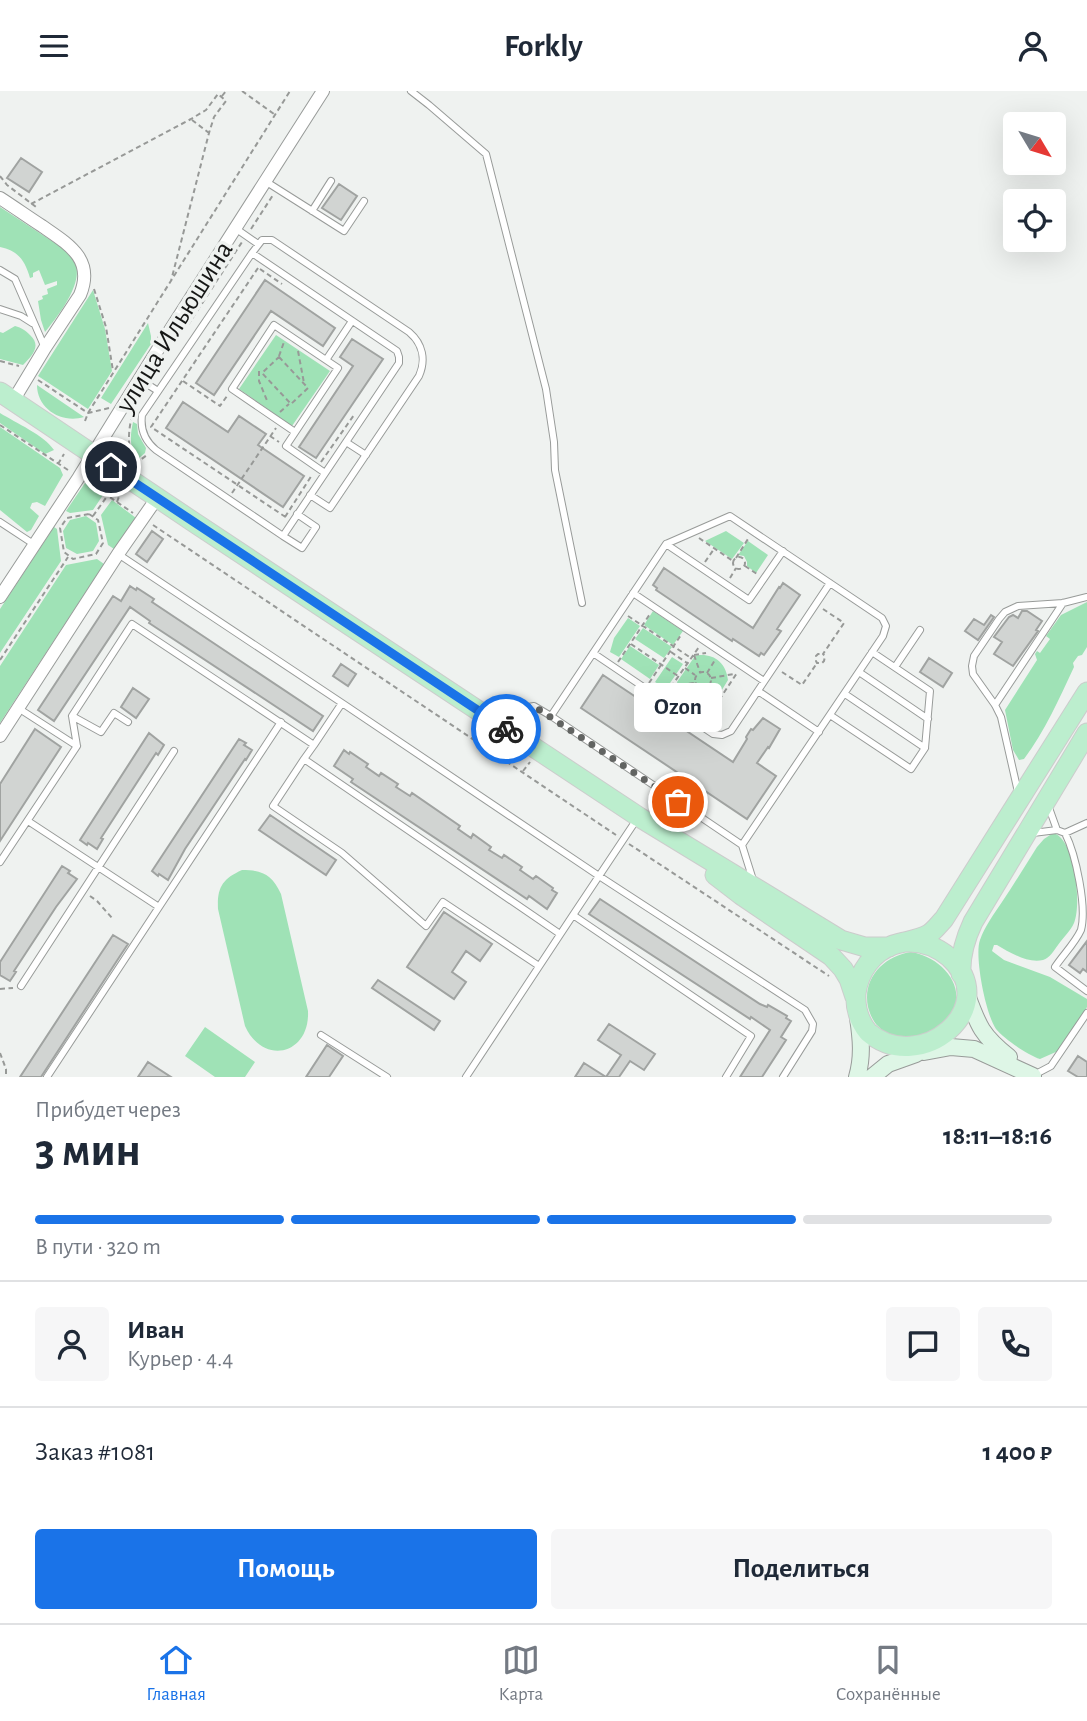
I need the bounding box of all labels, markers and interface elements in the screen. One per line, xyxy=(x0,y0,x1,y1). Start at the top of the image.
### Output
icon: menu xyxy=(35,27,73,65)
icon: person xyxy=(1014,27,1052,65)
text: Forkly xyxy=(504,30,583,62)
north arrow xyxy=(1003,112,1066,175)
map controls xyxy=(1003,112,1066,252)
button: locate xyxy=(1003,189,1066,252)
street label: улица Ильюшина xyxy=(110,236,239,418)
pin xyxy=(81,437,141,497)
icon: home xyxy=(92,448,130,486)
callout: Ozon xyxy=(634,683,722,732)
courier xyxy=(471,694,541,764)
text: Ozon xyxy=(654,696,702,719)
icon: bike xyxy=(487,710,525,748)
pin xyxy=(648,772,708,832)
icon: bag xyxy=(659,783,697,821)
text: Прибудет через xyxy=(35,1099,181,1122)
text: 18:11–18:16 xyxy=(943,1123,1052,1149)
text: 3 мин xyxy=(35,1128,141,1174)
text: В пути · 320 m xyxy=(35,1236,161,1259)
button: person xyxy=(35,1307,109,1381)
button: chat xyxy=(886,1307,960,1381)
button: phone xyxy=(978,1307,1052,1381)
text: Иван xyxy=(127,1317,185,1343)
text: Курьер · 4.4 xyxy=(127,1348,233,1371)
text: Заказ #1081 xyxy=(35,1439,155,1465)
text: 1 400 ₽ xyxy=(982,1439,1052,1465)
button: Помощь xyxy=(35,1529,537,1609)
button: Поделиться xyxy=(551,1529,1052,1609)
tab: Главная xyxy=(146,1641,206,1706)
tab: Карта xyxy=(499,1641,543,1706)
tab: Сохранённые xyxy=(836,1641,941,1706)

